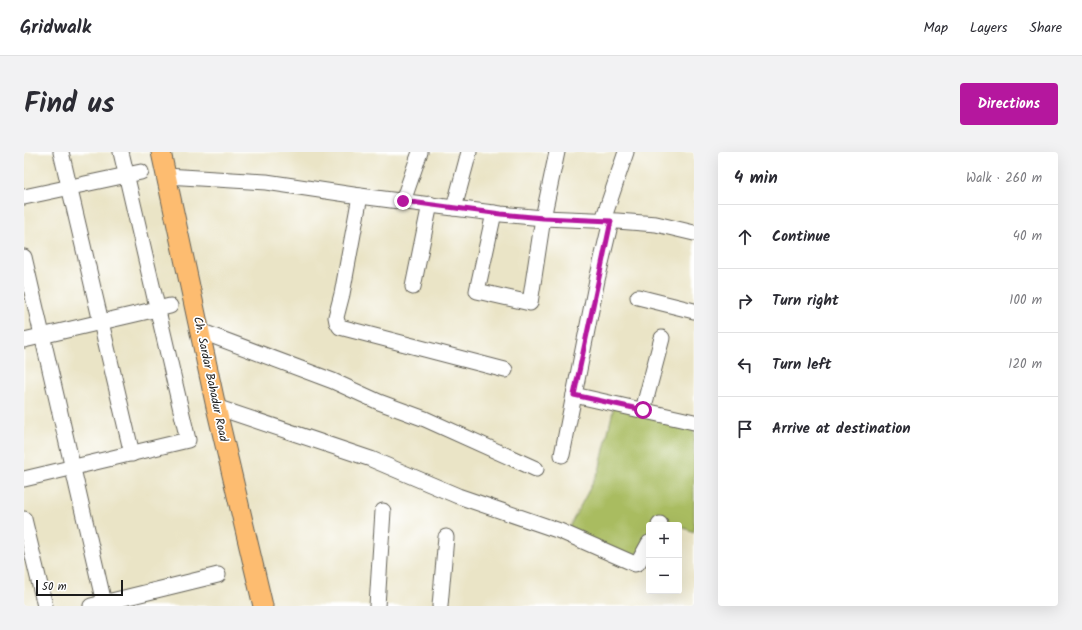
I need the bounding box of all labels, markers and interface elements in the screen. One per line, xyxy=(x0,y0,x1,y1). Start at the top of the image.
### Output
text: Gridwalk xyxy=(20,13,91,43)
text: Map xyxy=(924,17,948,39)
text: Layers xyxy=(970,17,1008,39)
text: Share xyxy=(1030,17,1062,39)
text: Find us xyxy=(24,82,115,127)
button: Directions xyxy=(960,83,1058,125)
text: 4 min xyxy=(734,165,778,192)
text: Walk · 260 m xyxy=(966,168,1042,189)
route end xyxy=(394,192,412,210)
text: Continue xyxy=(772,225,830,249)
icon: ahead xyxy=(734,226,756,248)
text: 40 m xyxy=(1013,226,1042,247)
text: Turn right xyxy=(772,289,839,313)
icon: right xyxy=(734,290,756,312)
text: 100 m xyxy=(1009,290,1042,311)
street label: Ch. Sardar Bahadur Road xyxy=(188,315,233,444)
text: Turn left xyxy=(772,353,832,377)
icon: left xyxy=(734,354,756,376)
text: 120 m xyxy=(1008,354,1042,375)
route start xyxy=(634,401,652,419)
text: Arrive at destination xyxy=(772,417,911,441)
icon: arrive xyxy=(734,418,756,440)
map controls xyxy=(646,522,682,594)
button: + xyxy=(646,522,682,558)
button: − xyxy=(646,558,682,594)
scale bar xyxy=(36,578,123,597)
text: 50 m xyxy=(42,578,67,596)

